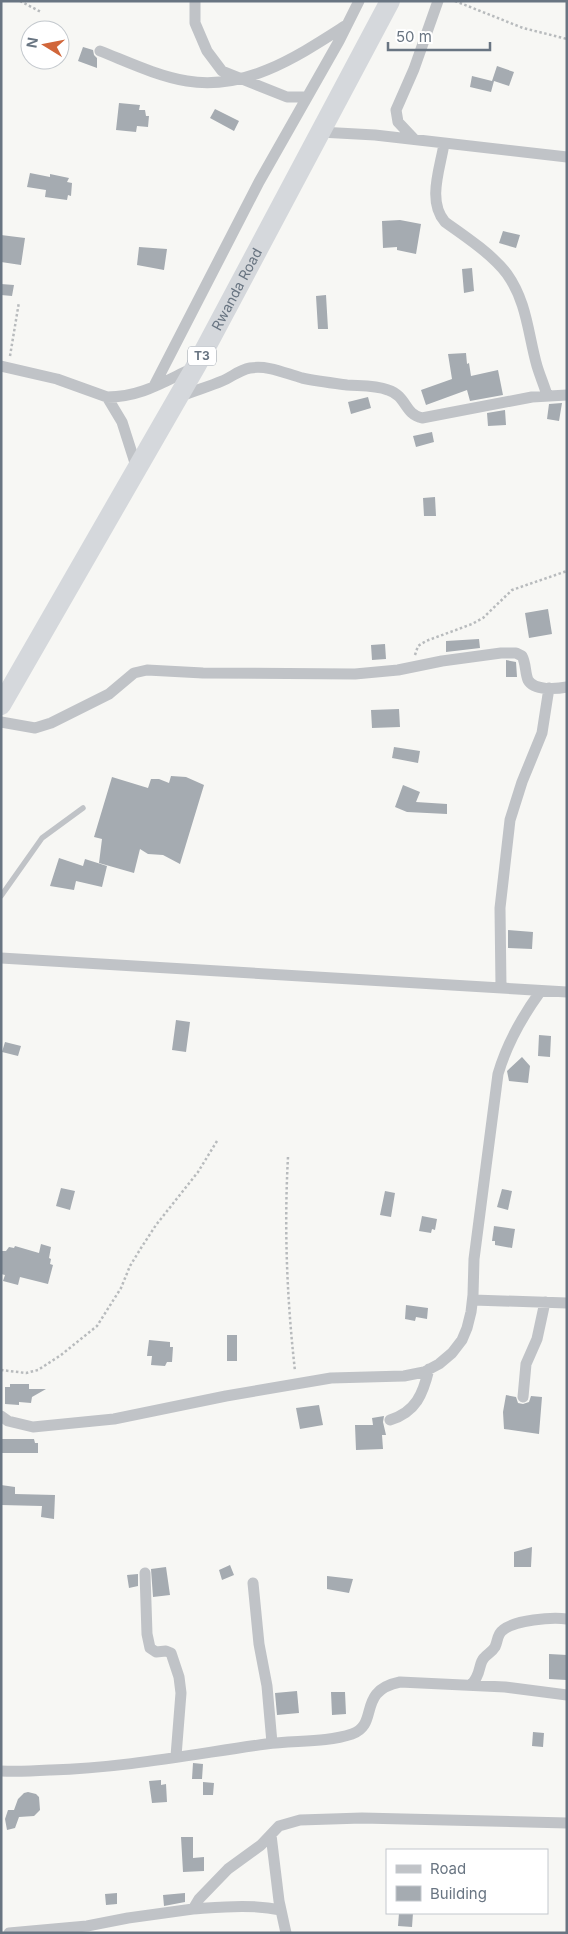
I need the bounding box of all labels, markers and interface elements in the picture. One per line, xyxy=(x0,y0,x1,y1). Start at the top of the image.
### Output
north arrow xyxy=(20,20,70,70)
scale bar xyxy=(388,20,490,52)
text: 50 m xyxy=(396,27,432,46)
text: N xyxy=(22,36,41,49)
street label: Rwanda Road xyxy=(208,245,265,333)
road number: T3 xyxy=(188,346,216,366)
legend xyxy=(386,1849,548,1914)
text: Road xyxy=(430,1859,466,1878)
text: Building xyxy=(430,1884,487,1903)

